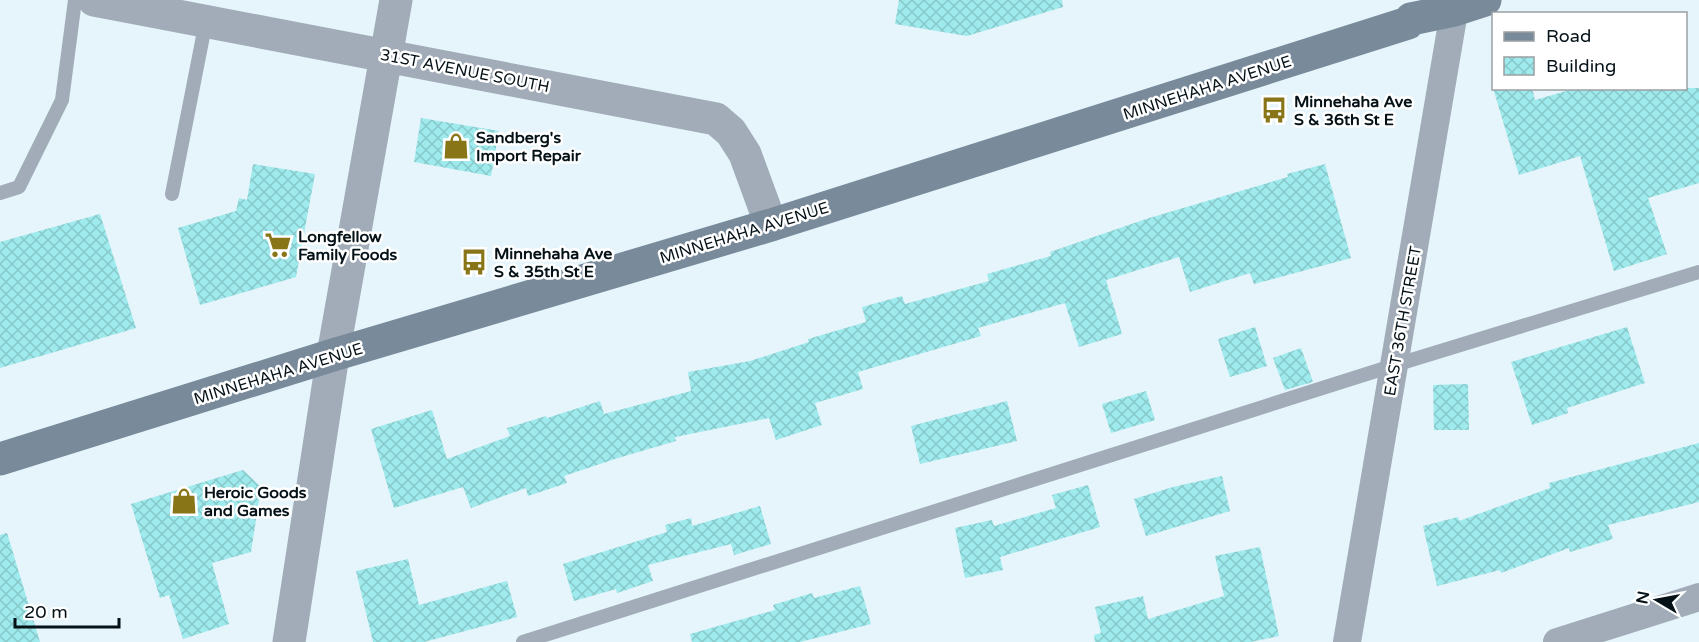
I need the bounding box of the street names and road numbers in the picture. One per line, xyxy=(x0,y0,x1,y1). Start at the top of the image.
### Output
street label: 31ST AVENUE SOUTH xyxy=(379,45,551,97)
street label: MINNEHAHA AVENUE xyxy=(1121,51,1294,125)
street label: MINNEHAHA AVENUE xyxy=(657,198,831,268)
street label: EAST 36TH STREET xyxy=(1380,244,1426,398)
street label: MINNEHAHA AVENUE xyxy=(191,339,365,409)

